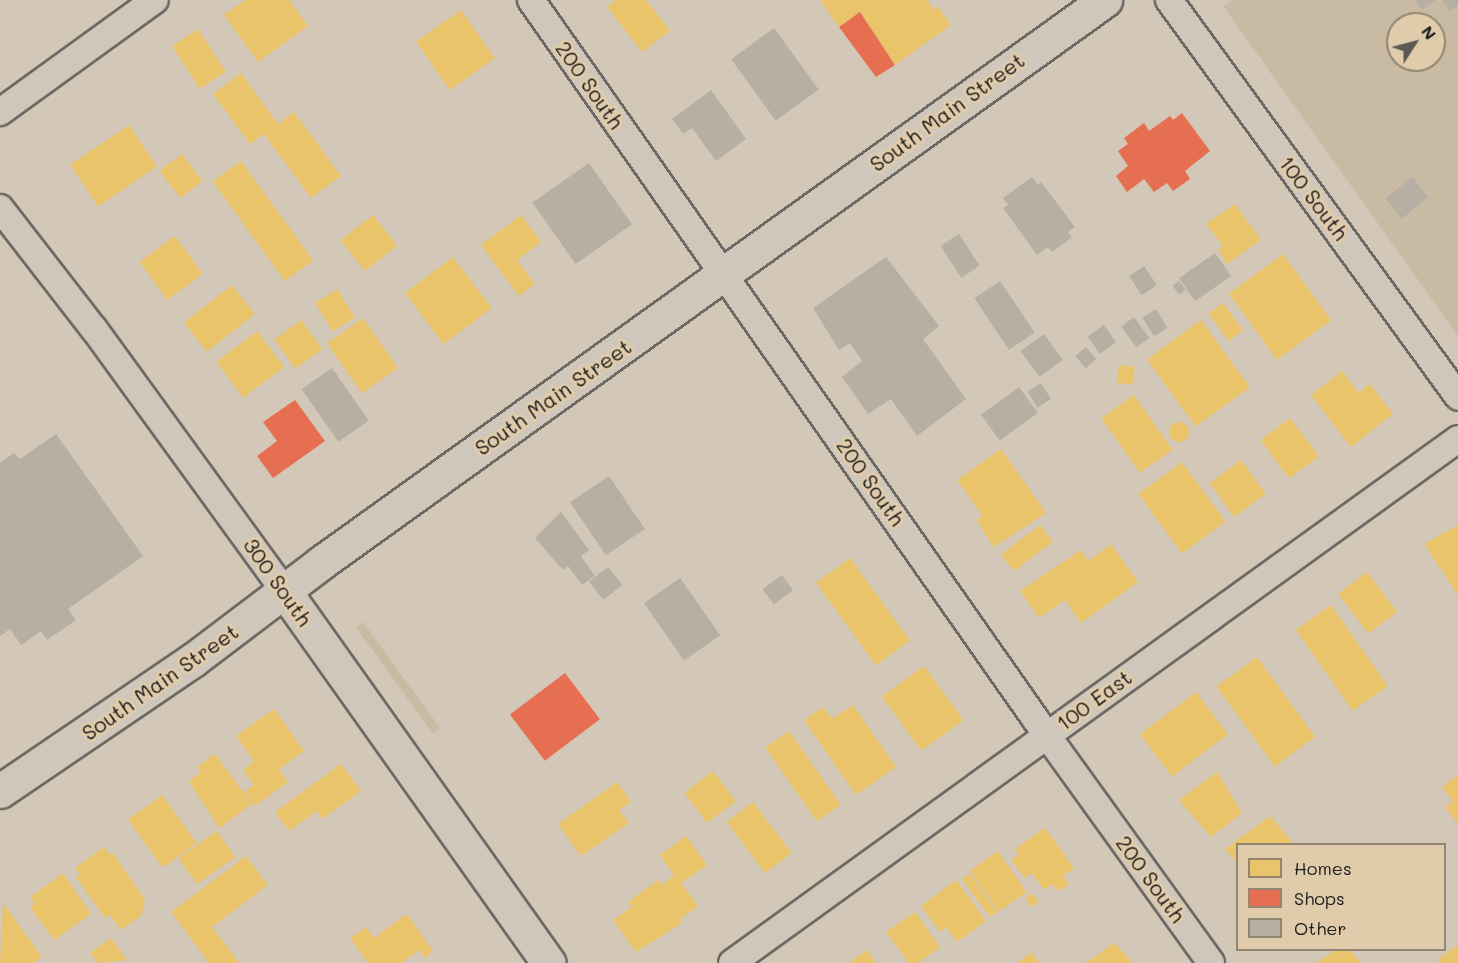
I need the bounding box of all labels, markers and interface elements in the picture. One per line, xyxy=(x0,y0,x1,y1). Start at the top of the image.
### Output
north arrow xyxy=(1386,12,1446,72)
text: N xyxy=(1417,21,1441,43)
street label: 200 South xyxy=(551,36,629,134)
street label: South Main Street xyxy=(865,47,1029,177)
street label: 100 South xyxy=(1274,151,1354,245)
street label: South Main Street xyxy=(470,334,636,460)
street label: 200 South xyxy=(832,433,910,531)
street label: 300 South xyxy=(238,533,318,631)
street label: South Main Street xyxy=(77,619,243,745)
street label: 100 East xyxy=(1052,664,1136,736)
street label: 200 South xyxy=(1111,831,1191,927)
legend xyxy=(1236,843,1446,951)
text: Homes xyxy=(1294,856,1352,880)
text: Shops xyxy=(1294,886,1345,910)
text: Other xyxy=(1294,916,1347,940)

